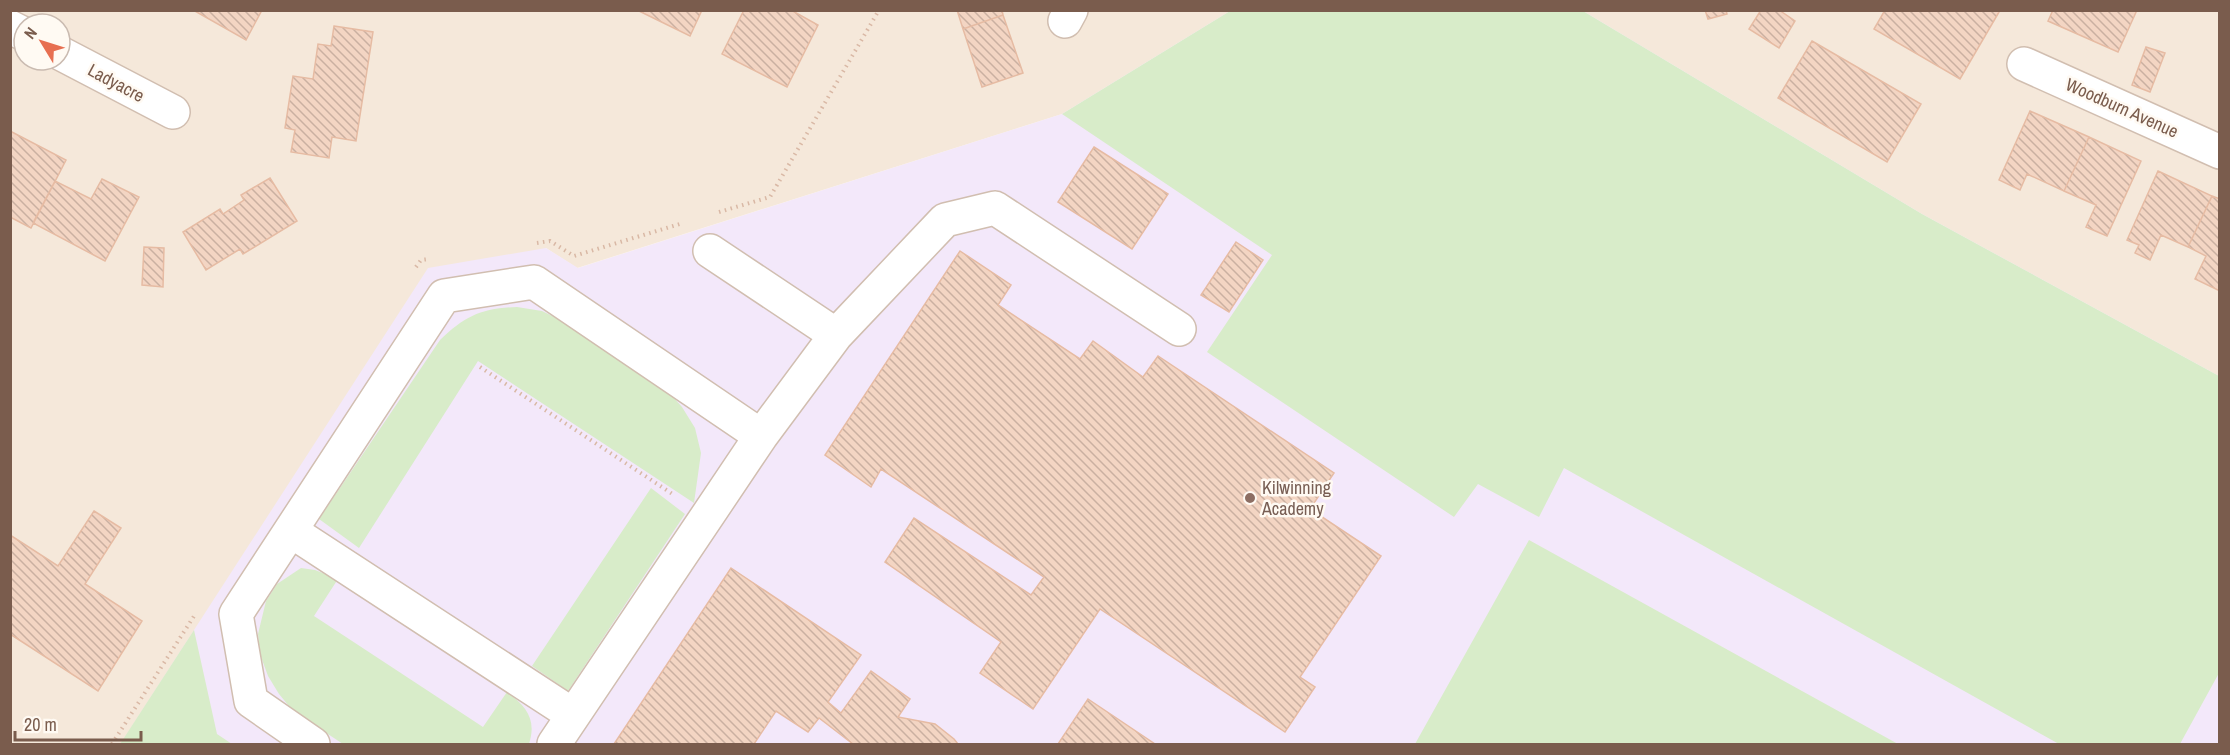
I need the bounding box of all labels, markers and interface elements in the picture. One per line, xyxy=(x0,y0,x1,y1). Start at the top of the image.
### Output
north arrow xyxy=(12,12,72,72)
text: N xyxy=(19,22,42,43)
street label: Ladyacre xyxy=(84,57,149,108)
street label: Woodburn Avenue xyxy=(2062,72,2183,144)
place label: Kilwinning Academy xyxy=(1261,475,1332,521)
marker: Kilwinning Academy xyxy=(1243,491,1257,505)
scale bar xyxy=(15,704,141,742)
text: 20 m xyxy=(24,712,57,737)

